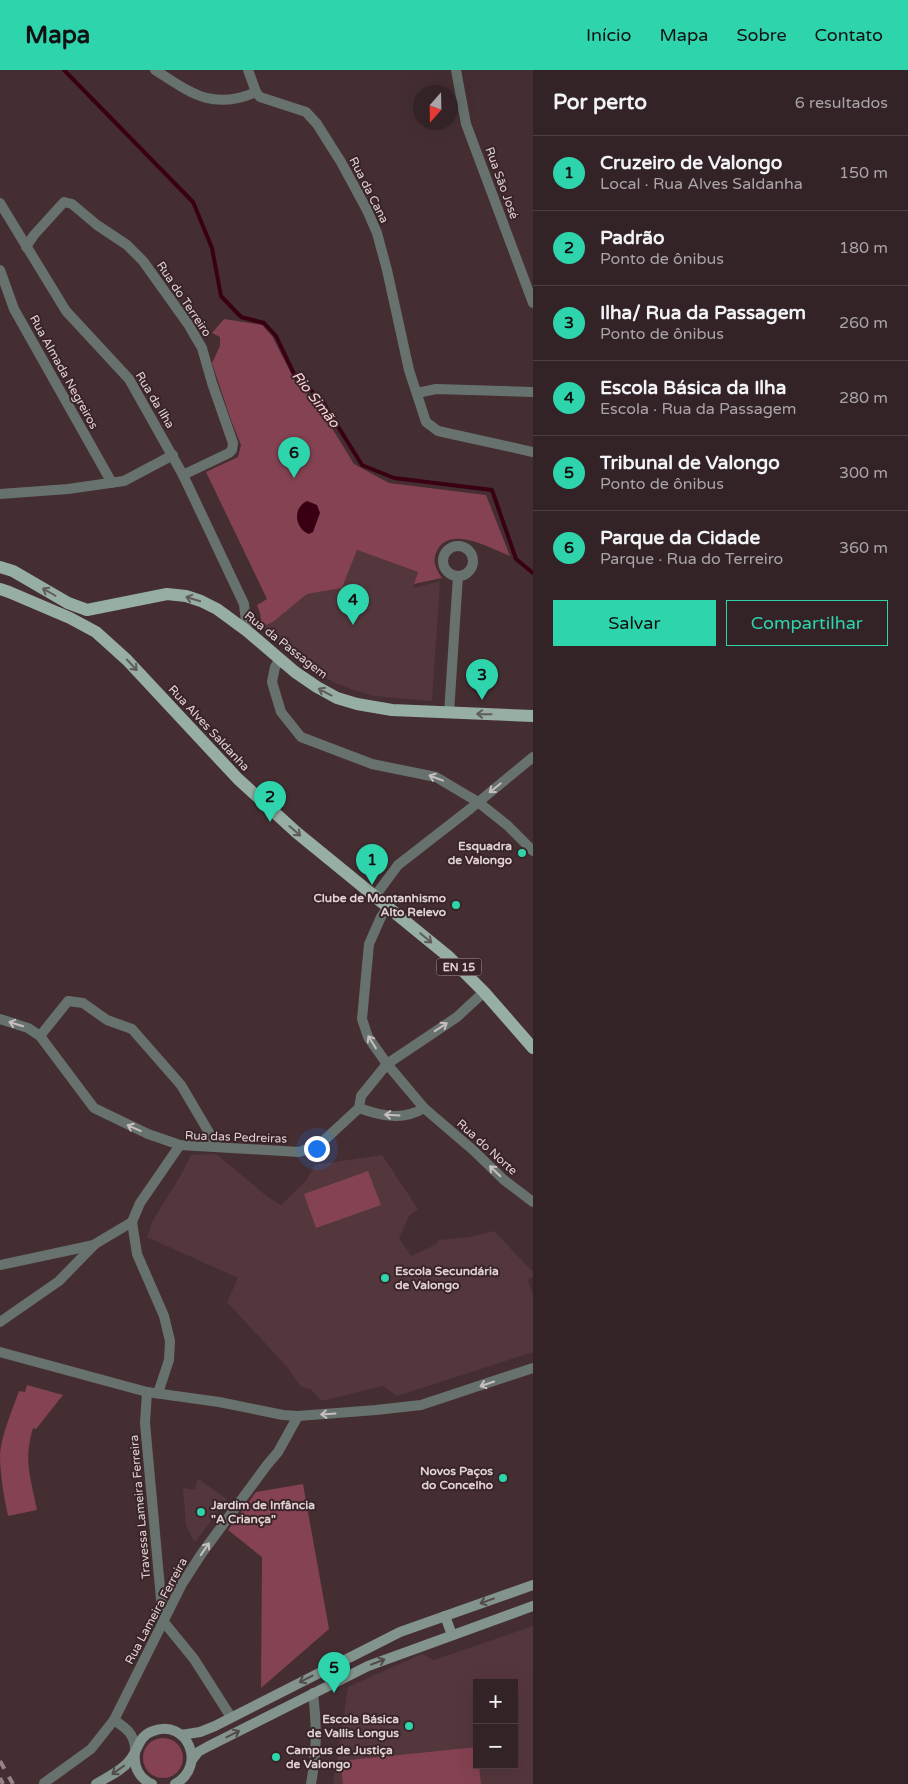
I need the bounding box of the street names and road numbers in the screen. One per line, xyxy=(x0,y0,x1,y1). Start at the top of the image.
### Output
street label: Rua São José xyxy=(482,145,522,221)
street label: Rua da Cana xyxy=(346,155,392,225)
street label: Rua do Terreiro xyxy=(154,259,214,339)
street label: Rua Almada Negreiros xyxy=(27,313,101,432)
street label: Rua da Ilha xyxy=(133,369,177,431)
street label: Rua da Passagem xyxy=(242,608,330,682)
street label: Rua Alves Saldanha xyxy=(166,682,252,774)
road number: EN 15 xyxy=(436,959,482,976)
street label: Rua do Norte xyxy=(454,1116,520,1178)
street label: Rua das Pedreiras xyxy=(185,1128,288,1146)
street label: Travessa Lameira Ferreira xyxy=(127,1434,153,1580)
street label: Rua Lameira Ferreira xyxy=(122,1555,190,1667)

